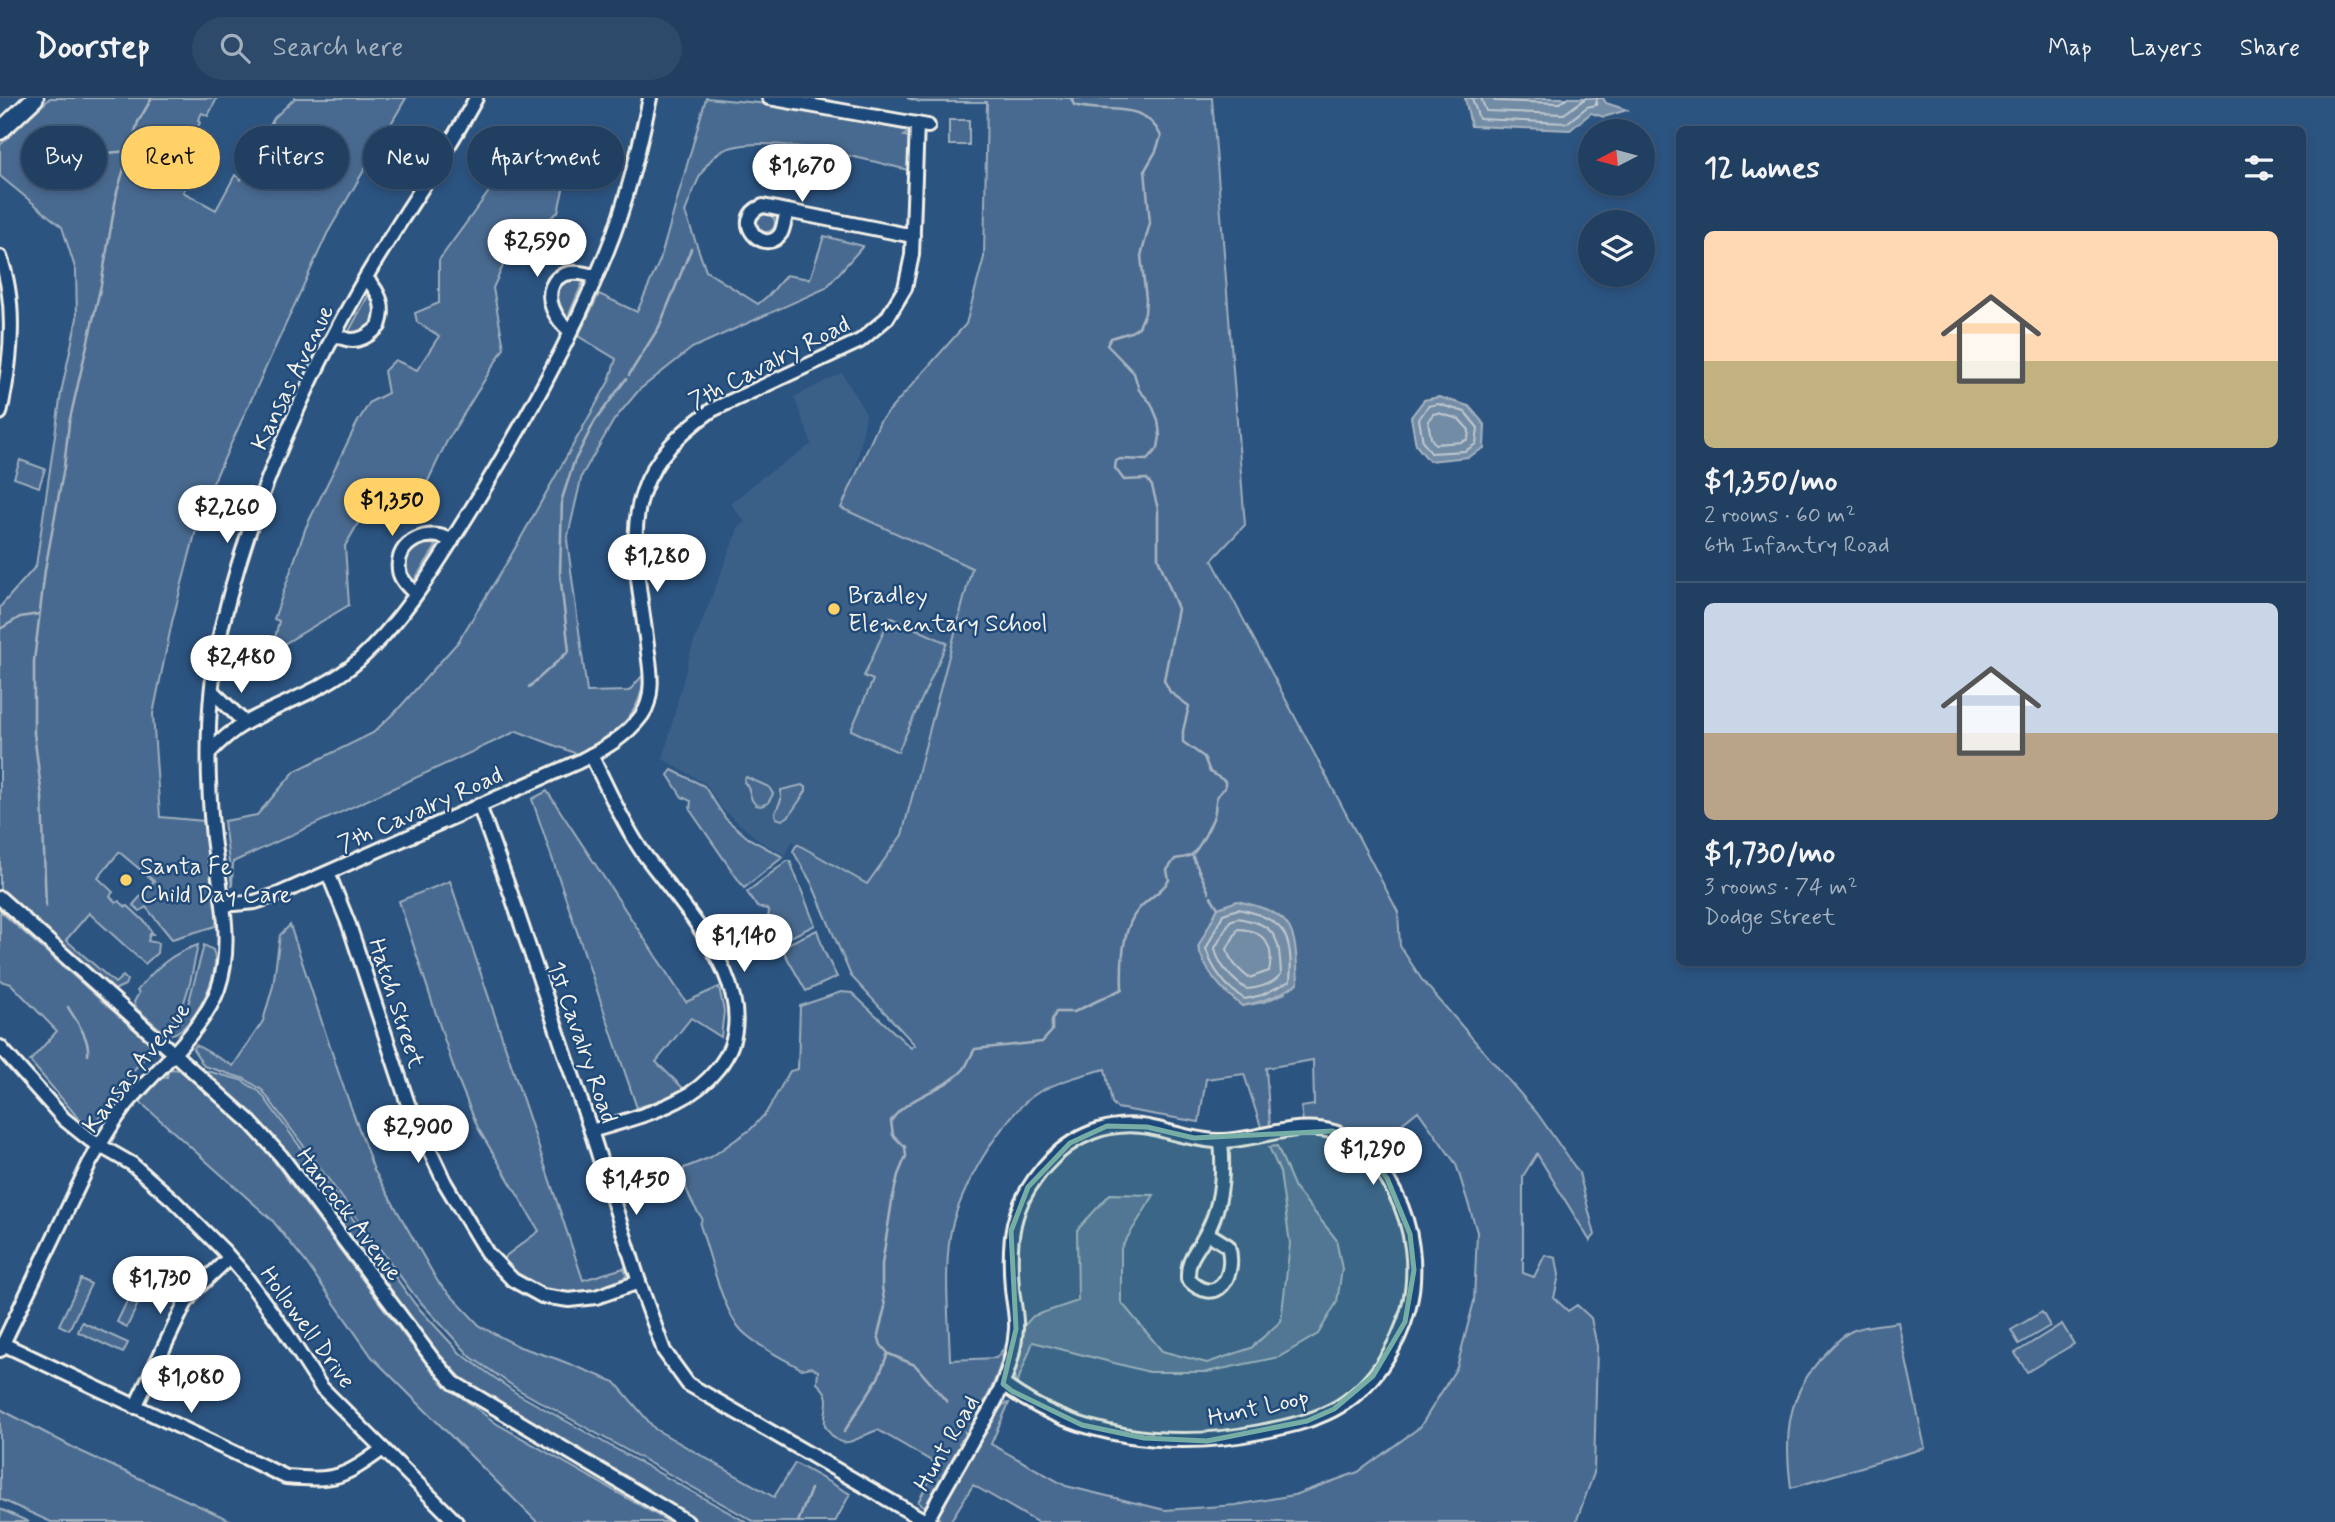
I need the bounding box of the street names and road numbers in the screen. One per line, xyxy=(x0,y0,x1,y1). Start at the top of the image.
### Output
street label: Kansas Avenue xyxy=(245,300,342,456)
street label: 7th Cavalry Road xyxy=(684,309,856,417)
street label: 7th Cavalry Road xyxy=(333,760,508,861)
street label: Hatch Street xyxy=(360,935,431,1072)
street label: 1st Cavalry Road xyxy=(539,957,624,1128)
street label: Kansas Avenue xyxy=(76,996,198,1140)
street label: Hancock Avenue xyxy=(289,1142,409,1288)
street label: Hollowell Drive xyxy=(252,1260,362,1395)
street label: Hunt Loop xyxy=(1205,1383,1312,1434)
street label: Hunt Road xyxy=(907,1390,987,1497)

